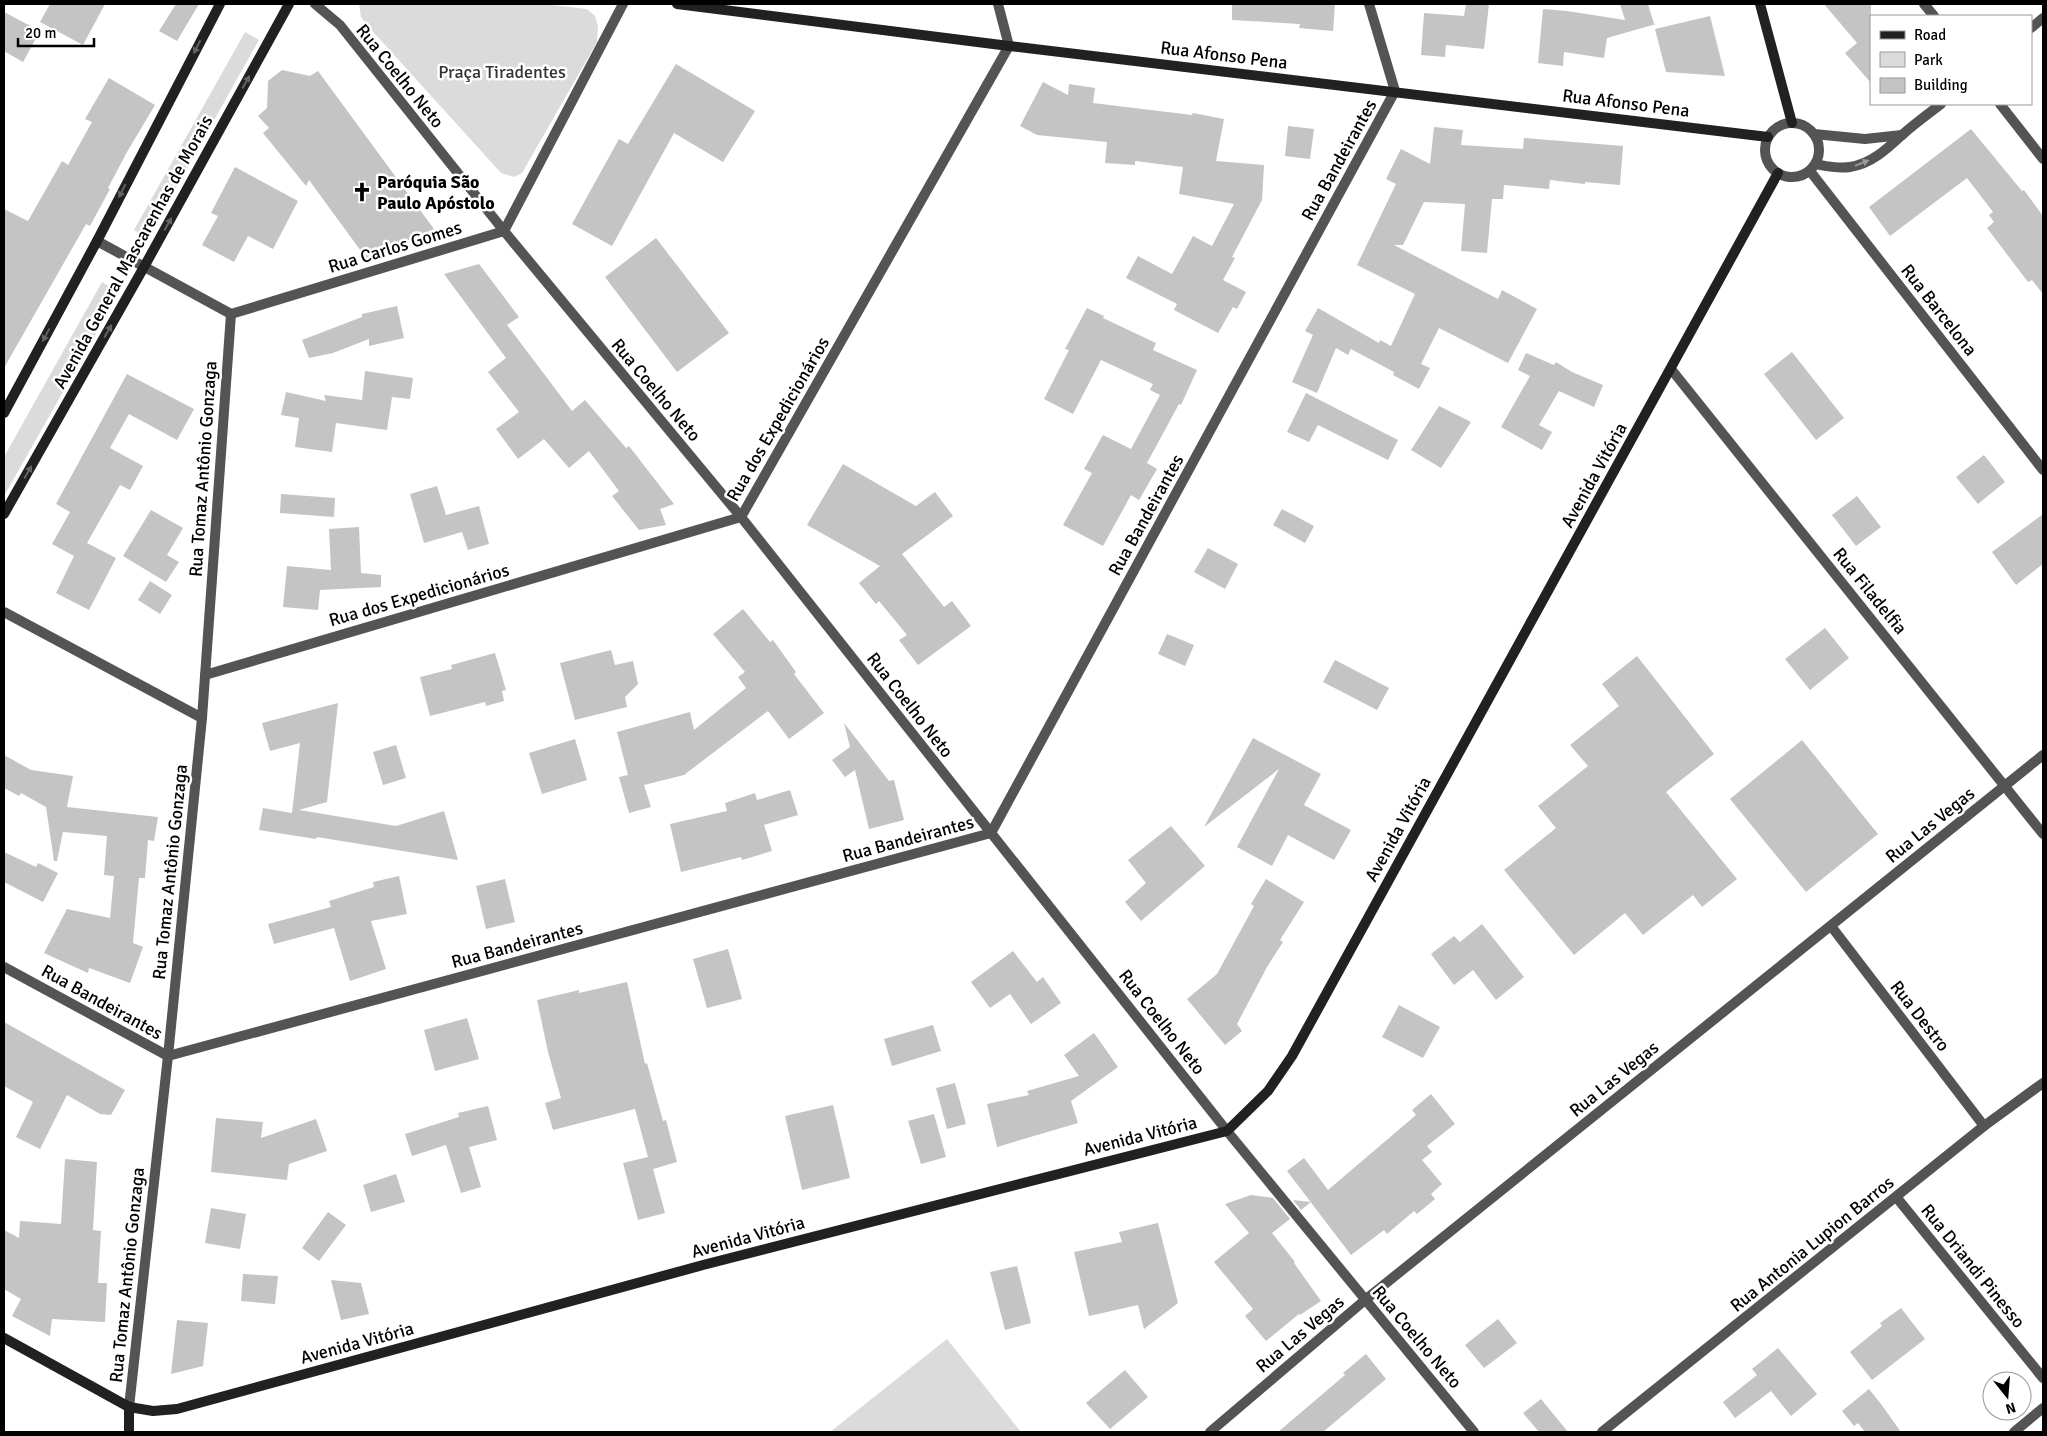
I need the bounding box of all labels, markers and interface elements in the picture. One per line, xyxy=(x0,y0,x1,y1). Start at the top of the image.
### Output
scale bar xyxy=(18,15,94,47)
legend xyxy=(1870,15,2032,105)
street label: Rua Coelho Neto xyxy=(351,19,449,133)
text: 20 m xyxy=(25,24,56,42)
text: Road xyxy=(1914,26,1946,44)
street label: Rua Afonso Pena xyxy=(1159,36,1289,74)
one-way arrow xyxy=(193,40,201,54)
text: Park xyxy=(1914,51,1943,69)
park label: Praça Tiradentes xyxy=(438,61,566,83)
one-way arrow xyxy=(242,75,250,89)
text: Building xyxy=(1914,76,1968,94)
street label: Rua Afonso Pena xyxy=(1561,84,1691,122)
street label: Rua Bandeirantes xyxy=(1297,95,1381,224)
street label: Avenida General Mascarenhas de Morais xyxy=(48,111,218,393)
one-way arrow xyxy=(1855,158,1870,166)
place label: Paróquia São Paulo Apóstolo xyxy=(377,171,495,214)
church icon: Paróquia São Paulo Apóstolo xyxy=(351,181,373,203)
one-way arrow xyxy=(118,184,126,199)
street label: Rua Carlos Gomes xyxy=(326,216,464,278)
one-way arrow xyxy=(164,217,172,232)
street label: Rua Barcelona xyxy=(1896,260,1982,360)
one-way arrow xyxy=(104,323,112,338)
one-way arrow xyxy=(42,327,50,342)
street label: Rua dos Expedicionários xyxy=(722,333,834,505)
street label: Rua Coelho Neto xyxy=(607,334,705,446)
street label: Rua Tomaz Antônio Gonzaga xyxy=(184,360,222,578)
street label: Avenida Vitória xyxy=(1556,419,1632,531)
street label: Rua Bandeirantes xyxy=(1104,450,1188,579)
one-way arrow xyxy=(24,465,32,479)
street label: Rua Filadelfia xyxy=(1828,543,1912,639)
street label: Rua dos Expedicionários xyxy=(326,559,512,631)
street label: Rua Coelho Neto xyxy=(862,648,958,762)
street label: Rua Tomaz Antônio Gonzaga xyxy=(148,763,192,981)
street label: Avenida Vitória xyxy=(1360,773,1436,885)
street label: Rua Las Vegas xyxy=(1881,782,1979,868)
street label: Rua Bandeirantes xyxy=(840,811,976,867)
street label: Rua Bandeirantes xyxy=(449,917,585,973)
street label: Rua Bandeirantes xyxy=(38,960,167,1044)
street label: Rua Coelho Neto xyxy=(1114,965,1210,1079)
street label: Rua Destro xyxy=(1886,976,1954,1056)
street label: Rua Las Vegas xyxy=(1565,1036,1663,1122)
street label: Avenida Vitória xyxy=(1081,1111,1199,1161)
street label: Rua Tomaz Antônio Gonzaga xyxy=(105,1166,149,1384)
street label: Rua Antonia Lupion Barros xyxy=(1726,1171,1898,1317)
street label: Rua Driandi Pinesso xyxy=(1916,1200,2030,1332)
street label: Avenida Vitória xyxy=(689,1211,807,1263)
street label: Rua Coelho Neto xyxy=(1368,1281,1466,1393)
street label: Rua Las Vegas xyxy=(1251,1291,1349,1377)
street label: Avenida Vitória xyxy=(298,1317,416,1369)
north arrow xyxy=(1982,1371,2032,1421)
text: N xyxy=(2004,1398,2018,1418)

